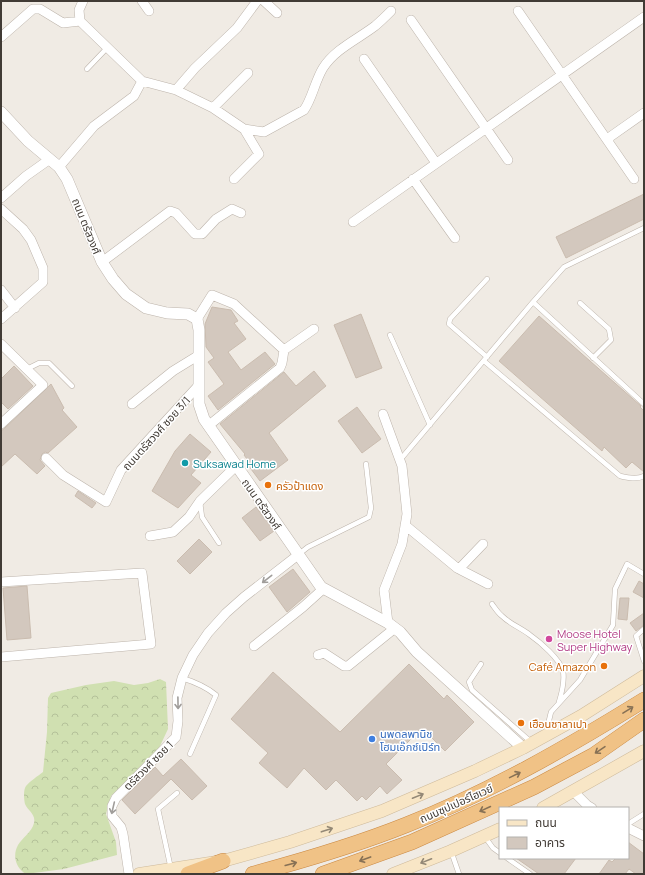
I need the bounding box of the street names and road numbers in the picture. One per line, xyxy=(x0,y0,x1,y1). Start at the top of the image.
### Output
street label: ถนน ตรัสวงศ์ xyxy=(69,196,105,256)
street label: ถนนตรัสวงศ์ ซอย 3/1 xyxy=(119,393,193,473)
street label: ถนน ตรัสวงศ์ xyxy=(239,475,285,533)
street label: ตรัสวงศ์ ซอย 1 xyxy=(120,737,176,793)
street label: ถนนซุปเปอร์ไฮเวย์ xyxy=(417,780,495,826)

